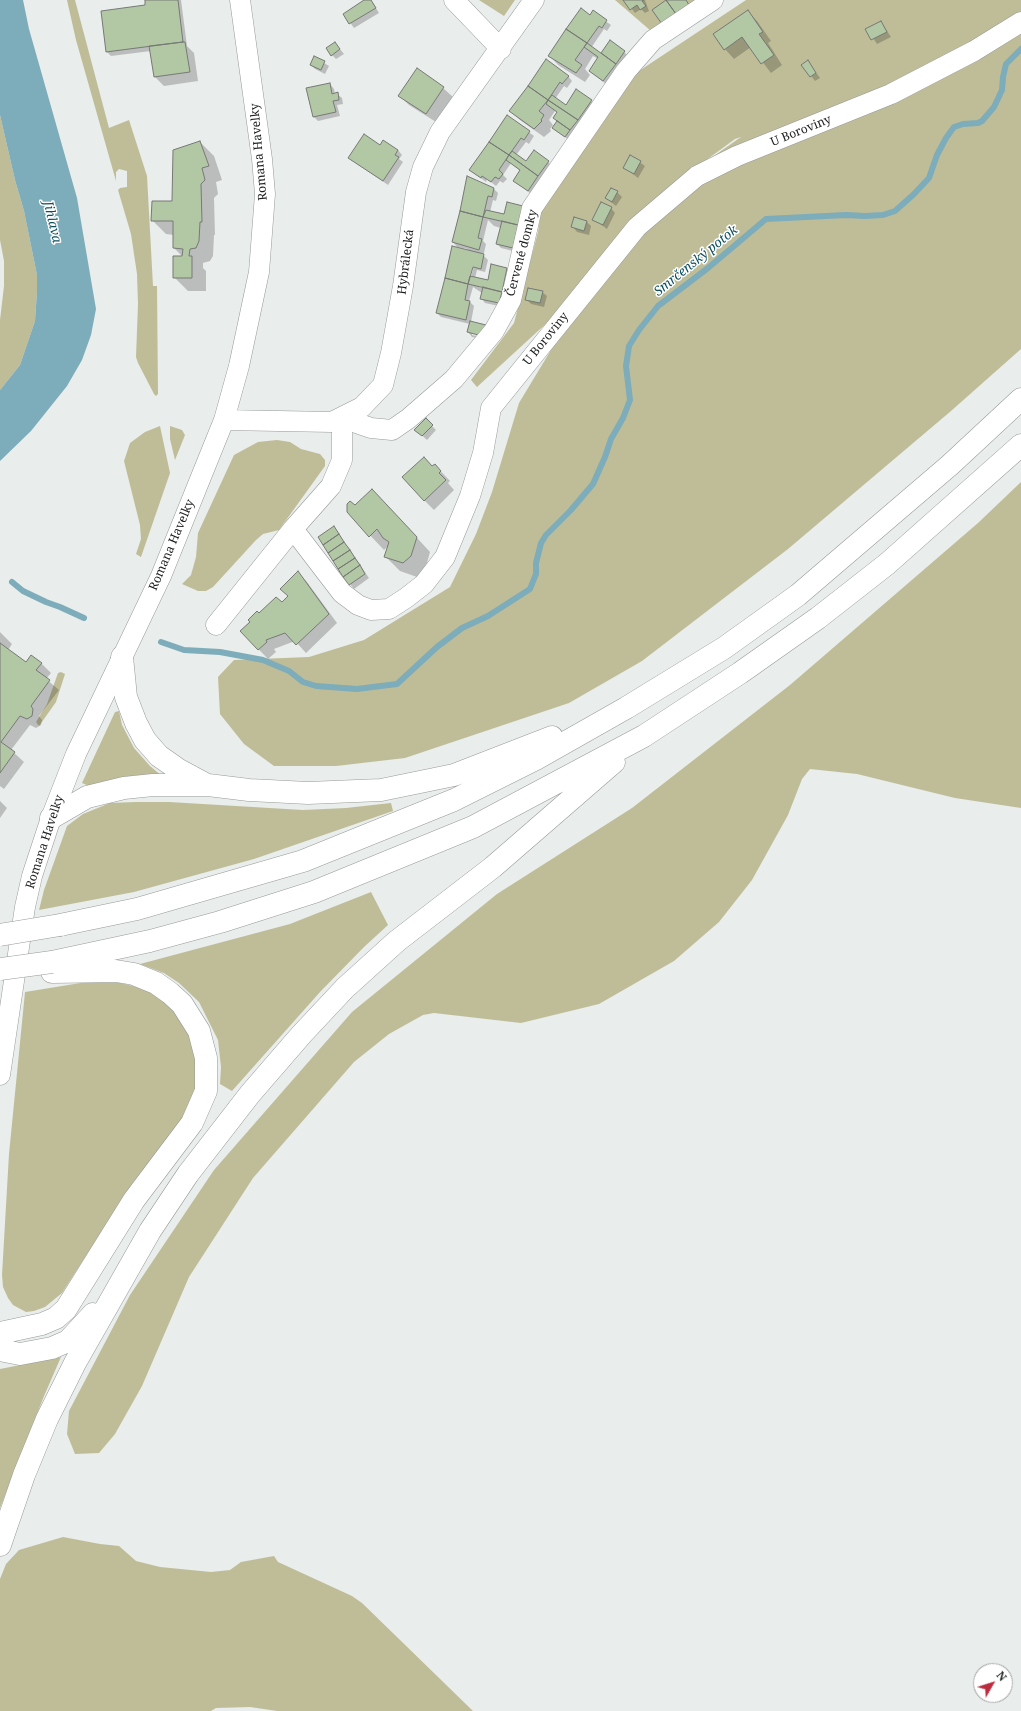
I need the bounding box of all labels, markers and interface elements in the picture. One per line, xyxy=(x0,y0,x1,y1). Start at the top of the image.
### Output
street label: Romana Havelky xyxy=(248,103,270,201)
street label: U Boroviny xyxy=(769,112,833,150)
water label: Jihlava xyxy=(40,200,64,244)
street label: Červené domky xyxy=(503,208,541,298)
water label: Smrčenský potok xyxy=(651,222,741,300)
street label: Hybrálecká xyxy=(395,229,417,295)
street label: U Boroviny xyxy=(520,310,572,368)
street label: Romana Havelky xyxy=(146,497,198,593)
street label: Romana Havelky xyxy=(23,793,67,891)
north arrow xyxy=(973,1663,1013,1703)
text: N xyxy=(993,1668,1010,1684)

